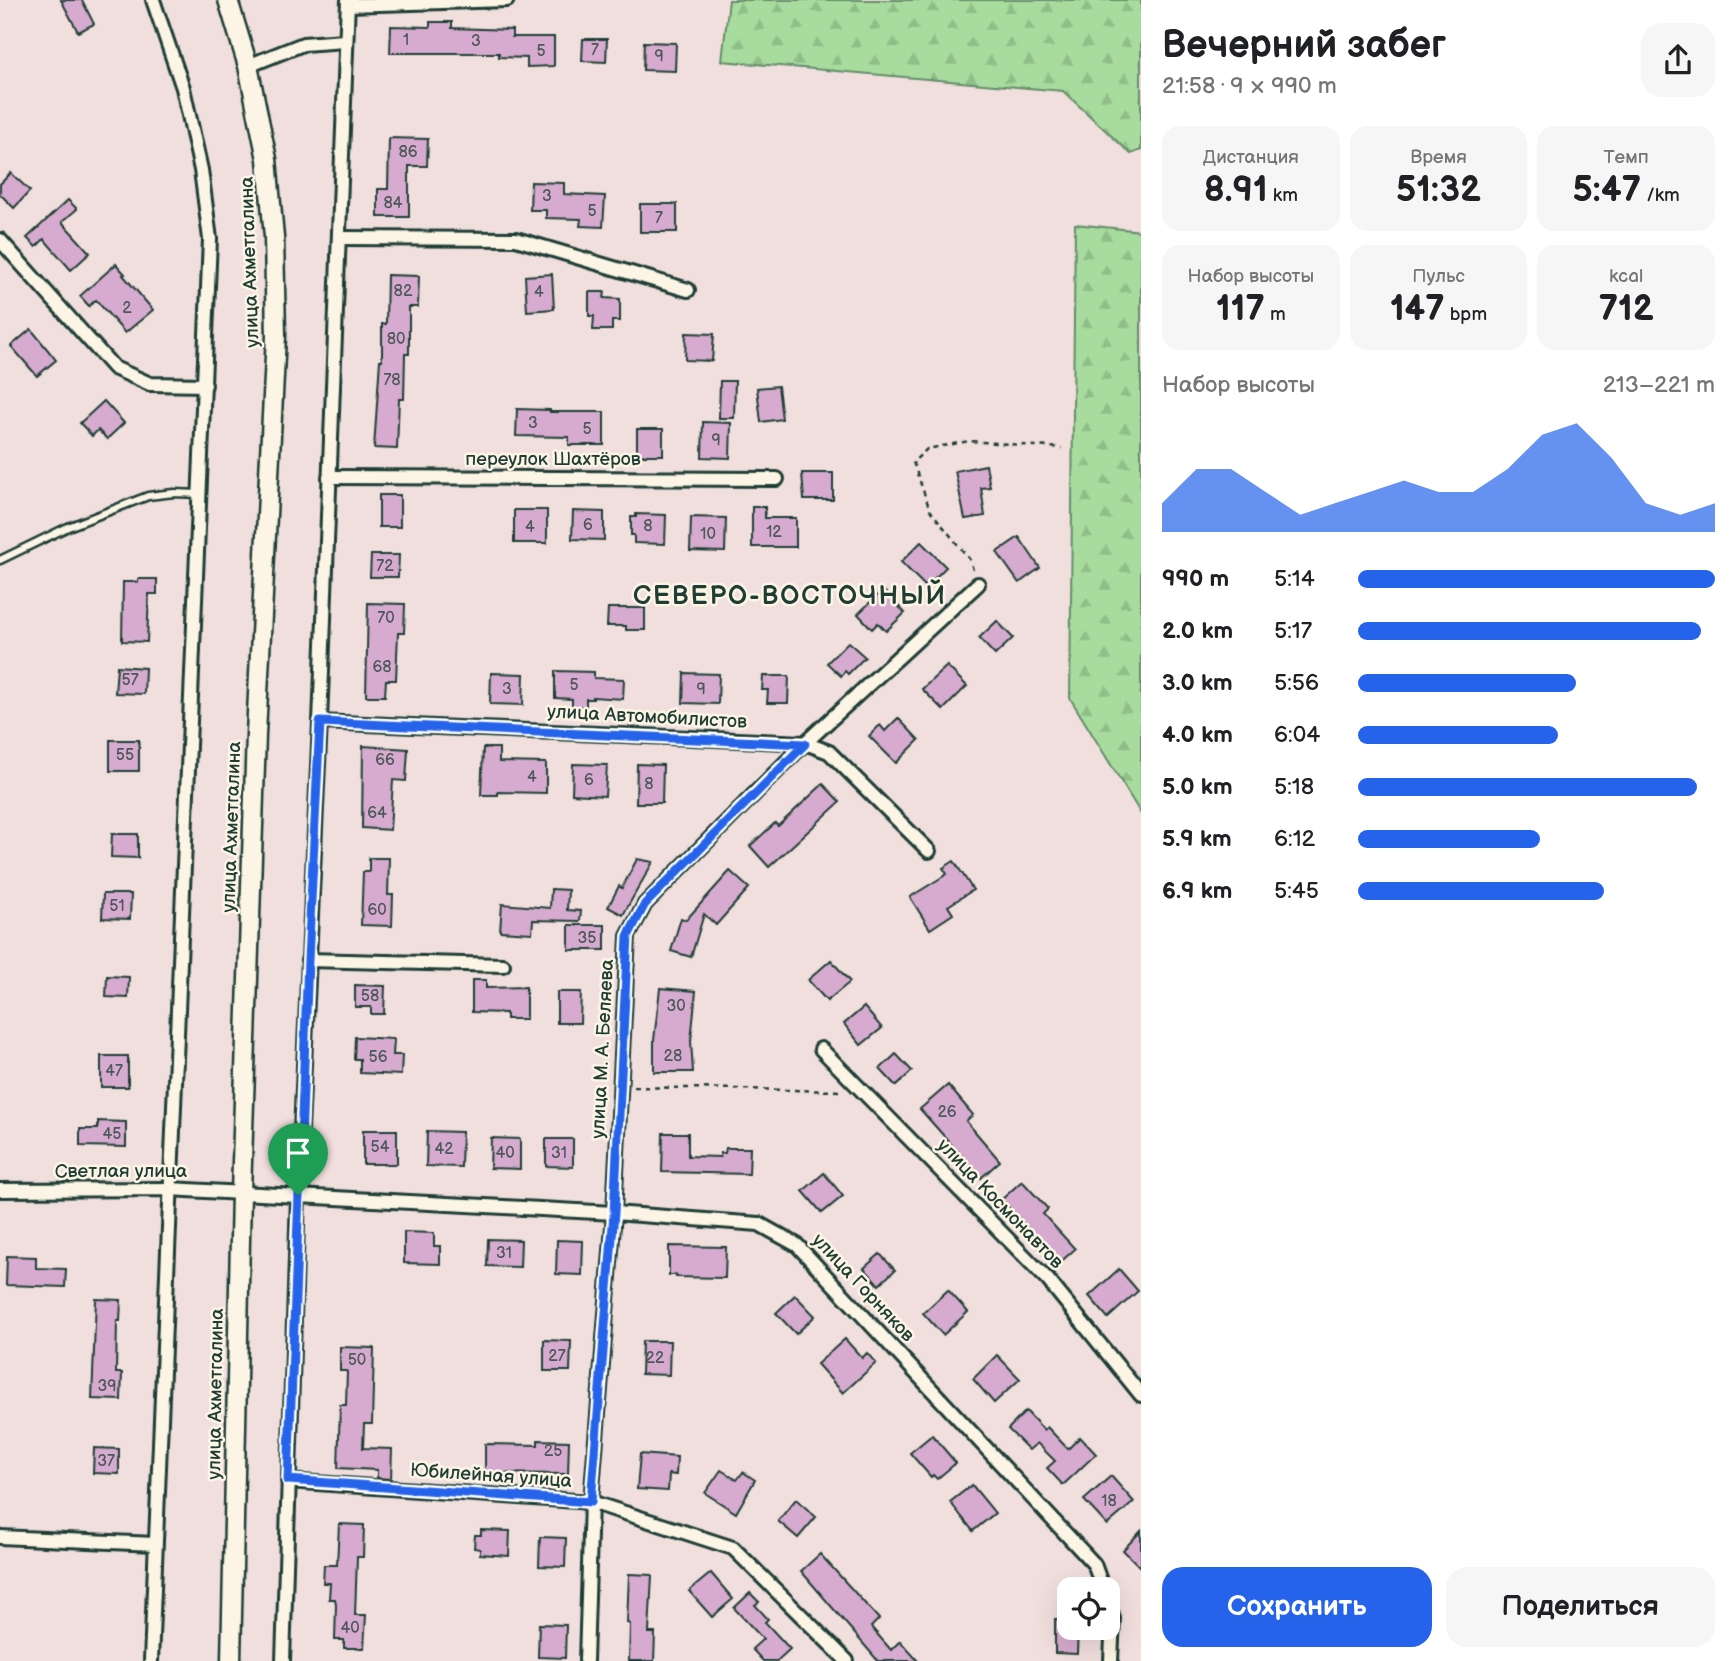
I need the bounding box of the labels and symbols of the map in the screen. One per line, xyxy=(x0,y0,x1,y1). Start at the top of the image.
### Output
house number: 1 xyxy=(403,31,409,50)
house number: 3 xyxy=(471,32,481,51)
house number: 7 xyxy=(591,41,599,60)
house number: 5 xyxy=(536,42,546,61)
house number: 9 xyxy=(654,47,664,66)
house number: 86 xyxy=(398,143,418,162)
street label: улица Ахметгалина xyxy=(236,176,264,348)
house number: 3 xyxy=(542,187,552,206)
house number: 84 xyxy=(383,194,403,213)
house number: 5 xyxy=(587,202,597,221)
house number: 7 xyxy=(655,209,663,228)
house number: 82 xyxy=(394,282,413,301)
house number: 4 xyxy=(534,283,544,302)
house number: 2 xyxy=(122,299,132,318)
house number: 80 xyxy=(387,330,405,349)
house number: 78 xyxy=(383,371,401,390)
house number: 3 xyxy=(528,414,538,433)
house number: 5 xyxy=(582,420,592,439)
house number: 9 xyxy=(711,431,721,450)
street label: переулок Шахтёров xyxy=(465,448,641,471)
house number: 6 xyxy=(583,516,593,535)
house number: 8 xyxy=(643,517,653,536)
house number: 4 xyxy=(525,518,535,537)
house number: 12 xyxy=(766,523,782,542)
house number: 10 xyxy=(700,525,716,544)
house number: 72 xyxy=(376,557,394,576)
district label: СЕВЕРО-ВОСТОЧНЫЙ xyxy=(633,579,947,612)
house number: 70 xyxy=(377,609,395,628)
house number: 68 xyxy=(372,658,392,677)
house number: 57 xyxy=(121,671,139,690)
house number: 5 xyxy=(569,676,579,695)
house number: 3 xyxy=(502,680,512,699)
house number: 9 xyxy=(696,680,706,699)
street label: улица Автомобилистов xyxy=(547,700,748,734)
street label: улица Ахметгалина xyxy=(218,741,246,913)
house number: 55 xyxy=(116,746,134,765)
house number: 66 xyxy=(375,751,395,770)
house number: 4 xyxy=(527,768,537,787)
house number: 6 xyxy=(584,771,594,790)
house number: 8 xyxy=(644,775,654,794)
house number: 64 xyxy=(367,804,387,823)
house number: 51 xyxy=(109,897,125,916)
house number: 60 xyxy=(367,901,387,920)
house number: 35 xyxy=(577,929,597,948)
street label: улица М. А. Беляева xyxy=(587,959,619,1139)
house number: 58 xyxy=(361,987,379,1006)
house number: 30 xyxy=(666,997,686,1016)
house number: 28 xyxy=(664,1047,682,1066)
house number: 56 xyxy=(369,1048,388,1067)
house number: 47 xyxy=(105,1062,123,1081)
house number: 26 xyxy=(937,1103,957,1122)
pin xyxy=(268,1123,328,1195)
house number: 45 xyxy=(103,1125,121,1144)
street label: улица Космонавтов xyxy=(932,1134,1068,1274)
house number: 54 xyxy=(371,1138,390,1157)
house number: 42 xyxy=(434,1140,454,1159)
house number: 40 xyxy=(495,1144,515,1163)
house number: 31 xyxy=(551,1144,567,1163)
street label: Светлая улица xyxy=(55,1160,187,1183)
street label: улица Горняков xyxy=(807,1229,919,1347)
house number: 31 xyxy=(496,1244,512,1263)
street label: улица Ахметгалина xyxy=(203,1308,229,1480)
house number: 27 xyxy=(548,1347,566,1366)
house number: 22 xyxy=(646,1349,665,1368)
house number: 50 xyxy=(348,1351,366,1370)
house number: 39 xyxy=(97,1377,117,1396)
house number: 25 xyxy=(544,1442,562,1461)
house number: 37 xyxy=(97,1452,115,1471)
street label: Юбилейная улица xyxy=(409,1459,573,1493)
house number: 18 xyxy=(1101,1492,1117,1511)
house number: 40 xyxy=(340,1619,360,1638)

